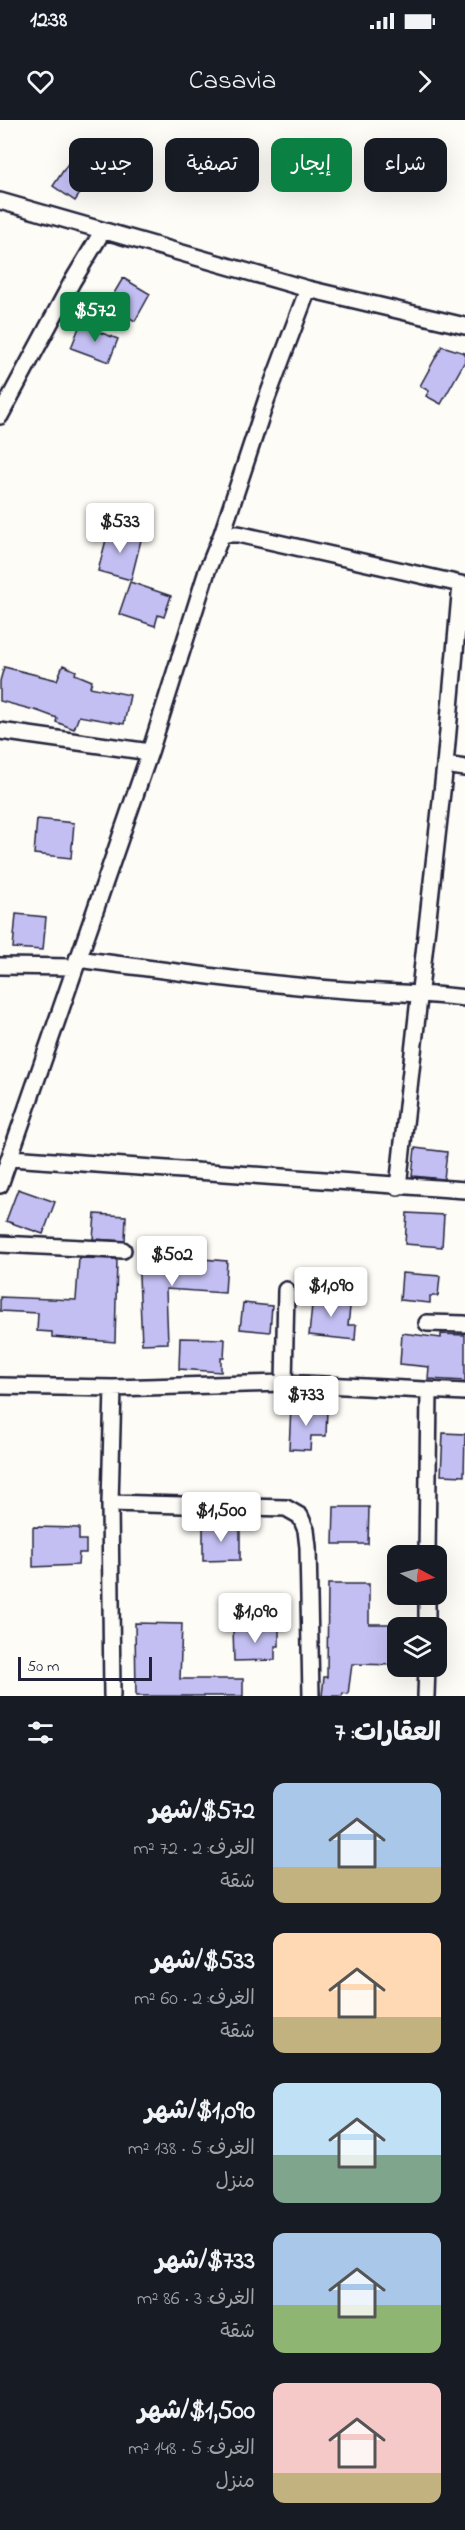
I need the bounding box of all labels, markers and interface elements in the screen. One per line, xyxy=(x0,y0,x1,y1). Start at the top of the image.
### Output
text: 12:38 xyxy=(30,5,67,37)
text: Casavia xyxy=(189,62,276,101)
icon: heart xyxy=(24,65,57,98)
icon: forward xyxy=(408,65,441,98)
chip: جديد xyxy=(69,138,153,192)
chip: تصفية xyxy=(165,138,259,192)
chip: إيجار xyxy=(271,138,352,192)
chip: شراء xyxy=(364,138,447,192)
pin: $572 xyxy=(59,292,131,343)
text: $572 xyxy=(74,297,116,326)
pin: $533 xyxy=(84,503,156,554)
text: $533 xyxy=(100,508,140,537)
pin: $502 xyxy=(136,1236,208,1287)
text: $502 xyxy=(151,1241,193,1270)
pin: $1,090 xyxy=(282,1267,380,1318)
text: $1,090 xyxy=(308,1272,354,1301)
pin: $733 xyxy=(270,1376,342,1427)
text: $733 xyxy=(288,1381,324,1410)
pin: $1,500 xyxy=(172,1492,270,1543)
text: $1,500 xyxy=(196,1497,246,1526)
north arrow xyxy=(387,1545,447,1605)
map controls xyxy=(387,1545,447,1677)
pin: $1,090 xyxy=(206,1593,304,1644)
text: $1,090 xyxy=(232,1598,278,1627)
button: layers xyxy=(387,1617,447,1677)
scale bar xyxy=(18,1654,152,1682)
text: 50 m xyxy=(27,1655,59,1679)
text: العقارات: 7 xyxy=(334,1715,441,1753)
icon: filters xyxy=(24,1716,57,1749)
text: $572/شهر xyxy=(149,1793,255,1831)
icon: home xyxy=(321,1807,393,1879)
text: الغرف: 2 · 72 m² xyxy=(133,1835,255,1864)
text: شقة xyxy=(220,1868,255,1897)
text: $533/شهر xyxy=(152,1943,255,1981)
icon: home xyxy=(321,1957,393,2029)
text: الغرف: 2 · 60 m² xyxy=(134,1985,255,2014)
text: شقة xyxy=(220,2018,255,2047)
text: $1,090/شهر xyxy=(145,2093,255,2131)
icon: home xyxy=(321,2107,393,2179)
text: الغرف: 5 · 138 m² xyxy=(128,2135,255,2164)
text: منزل xyxy=(216,2168,255,2197)
text: $733/شهر xyxy=(156,2243,255,2281)
icon: home xyxy=(321,2257,393,2329)
text: الغرف: 3 · 86 m² xyxy=(137,2285,255,2314)
text: شقة xyxy=(220,2318,255,2347)
text: $1,500/شهر xyxy=(138,2393,255,2431)
icon: home xyxy=(321,2407,393,2479)
text: الغرف: 5 · 148 m² xyxy=(128,2435,255,2464)
text: منزل xyxy=(216,2468,255,2497)

